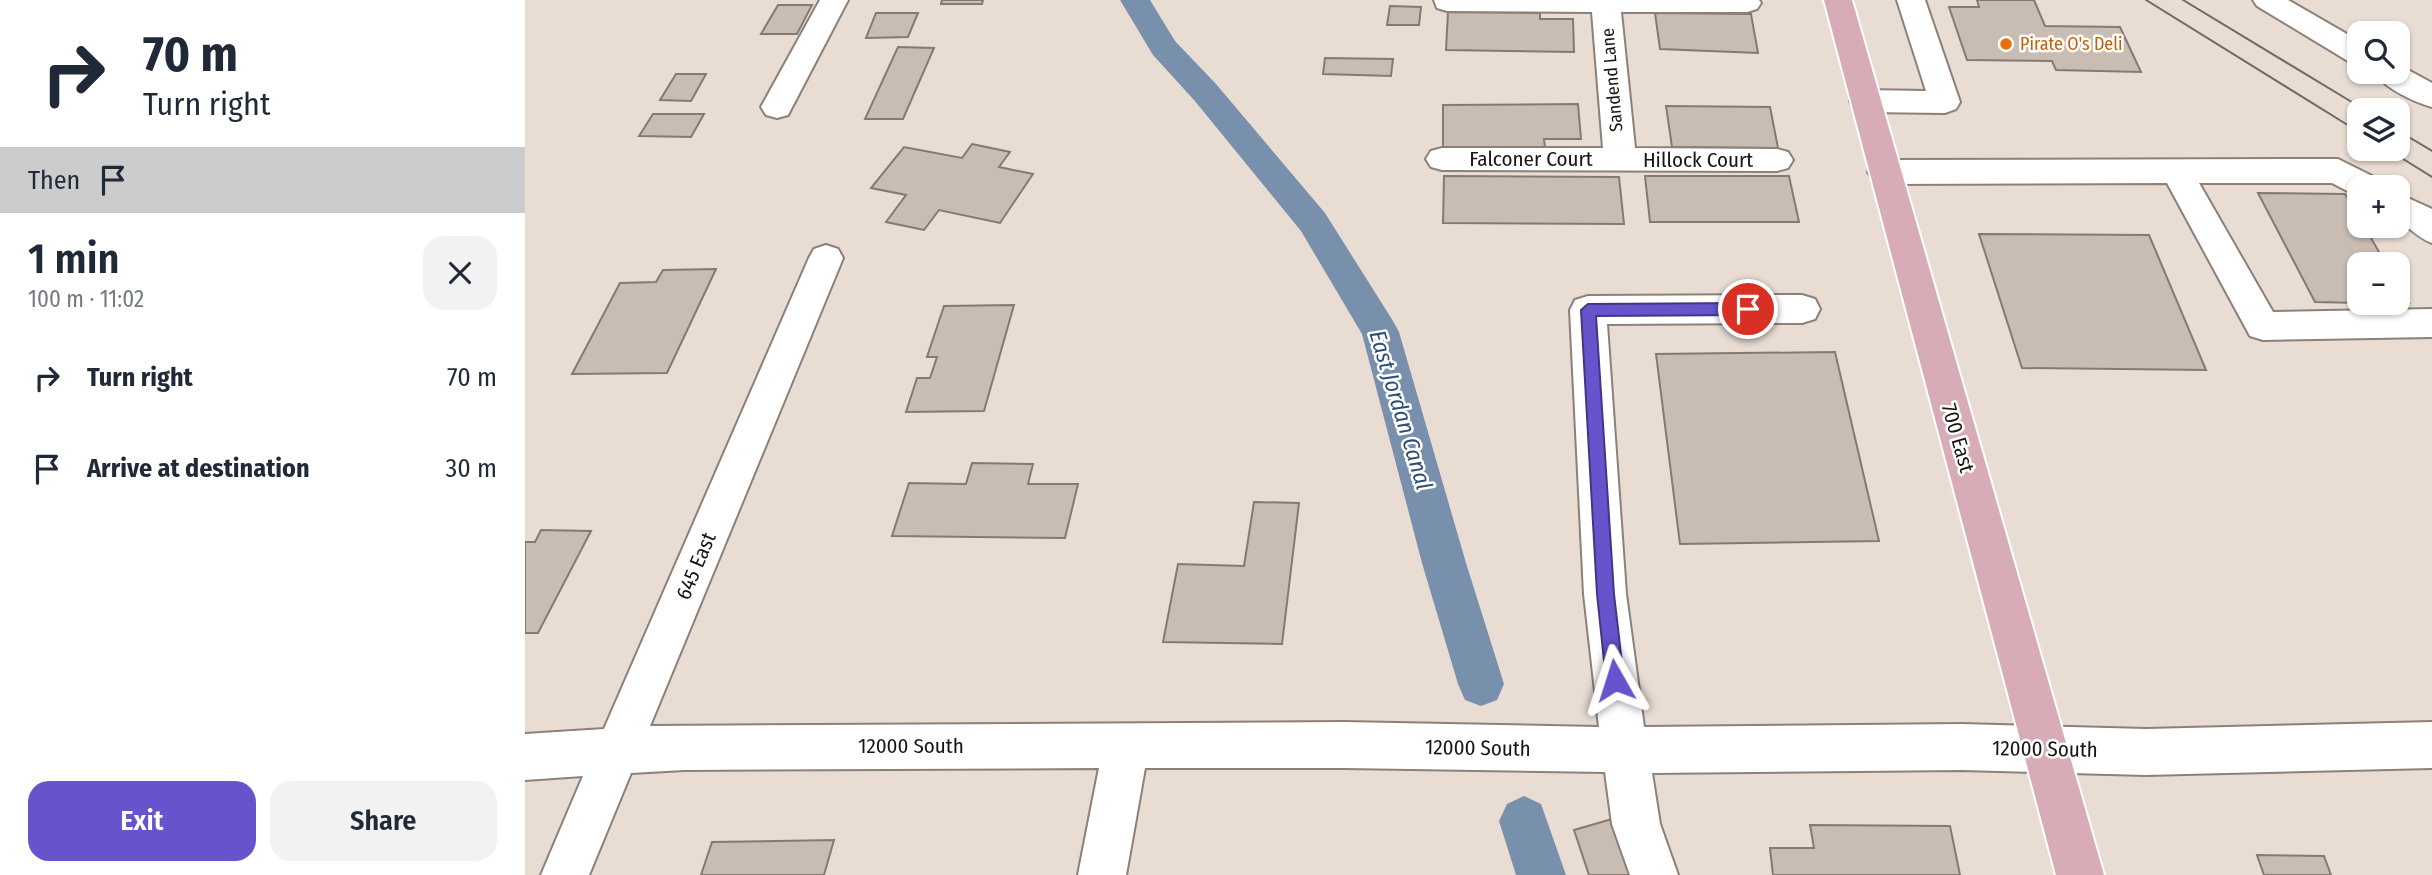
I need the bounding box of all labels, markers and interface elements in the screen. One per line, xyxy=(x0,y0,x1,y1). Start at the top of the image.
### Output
map controls xyxy=(2347,21,2410,315)
button: search xyxy=(2347,21,2410,84)
text: 70 m xyxy=(143,25,238,84)
street label: Sandend Lane xyxy=(1596,27,1627,133)
icon: right xyxy=(28,28,119,119)
place label: Pirate O's Deli xyxy=(2020,33,2123,55)
marker: Pirate O's Deli xyxy=(1998,36,2014,52)
text: Turn right xyxy=(143,85,270,123)
button: layers xyxy=(2347,98,2410,161)
street label: Falconer Court xyxy=(1469,146,1593,172)
street label: Hillock Court xyxy=(1643,147,1753,173)
icon: arrive xyxy=(94,161,132,199)
text: Then xyxy=(28,165,80,196)
button: + xyxy=(2347,175,2410,238)
text: 1 min xyxy=(28,234,119,284)
button: close xyxy=(423,236,497,310)
button: − xyxy=(2347,252,2410,315)
pin xyxy=(1718,279,1778,339)
text: 100 m · 11:02 xyxy=(28,285,144,313)
icon: arrive xyxy=(1729,290,1767,328)
water label: East Jordan Canal xyxy=(1363,327,1439,493)
icon: right xyxy=(28,359,66,397)
text: Turn right xyxy=(87,362,193,393)
text: 70 m xyxy=(447,362,497,393)
street label: 700 East xyxy=(1936,400,1980,476)
icon: arrive xyxy=(28,450,66,488)
text: Arrive at destination xyxy=(87,453,310,484)
text: 30 m xyxy=(446,453,497,484)
street label: 645 East xyxy=(670,528,722,604)
position arrow xyxy=(1578,643,1652,717)
street label: 12000 South xyxy=(858,733,964,759)
street label: 12000 South xyxy=(1425,734,1531,762)
street label: 12000 South xyxy=(1992,735,2098,763)
button: Exit xyxy=(28,781,256,861)
button: Share xyxy=(270,781,497,861)

